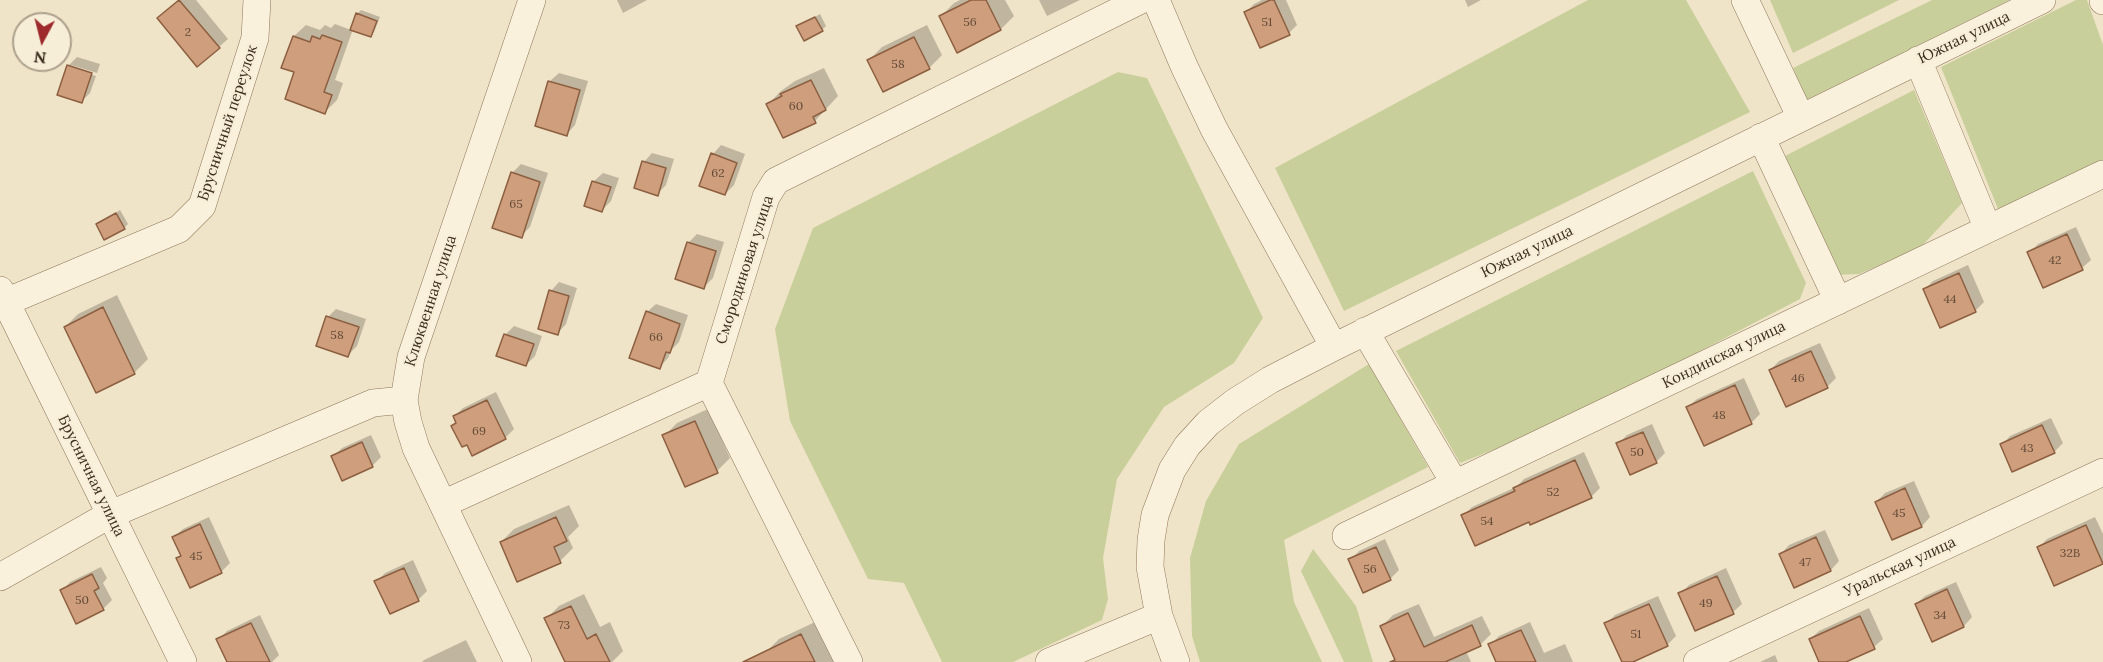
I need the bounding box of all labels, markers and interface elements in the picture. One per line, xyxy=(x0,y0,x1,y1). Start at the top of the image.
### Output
street label: Южная улица xyxy=(1915,8,2013,68)
north arrow xyxy=(12,12,72,72)
house number: 56 xyxy=(963,16,977,30)
house number: 51 xyxy=(1262,16,1272,30)
house number: 2 xyxy=(185,26,191,40)
street label: Брусничный переулок xyxy=(194,43,262,203)
text: N xyxy=(33,47,47,69)
house number: 58 xyxy=(891,58,905,72)
house number: 60 xyxy=(789,100,803,114)
house number: 62 xyxy=(711,167,725,181)
street label: Смородиновая улица xyxy=(712,193,778,347)
house number: 65 xyxy=(509,198,523,212)
street label: Южная улица xyxy=(1478,222,1576,282)
street label: Клюквенная улица xyxy=(401,233,461,369)
house number: 42 xyxy=(2049,254,2061,268)
house number: 44 xyxy=(1943,293,1957,307)
street label: Кондинская улица xyxy=(1660,317,1788,393)
house number: 58 xyxy=(330,329,344,343)
house number: 66 xyxy=(649,331,663,345)
house number: 46 xyxy=(1791,372,1805,386)
house number: 48 xyxy=(1712,409,1726,423)
street label: Брусничная улица xyxy=(54,412,128,540)
house number: 69 xyxy=(472,425,486,439)
house number: 43 xyxy=(2020,442,2034,456)
house number: 50 xyxy=(1630,446,1644,460)
house number: 52 xyxy=(1547,486,1559,500)
house number: 45 xyxy=(1892,507,1906,521)
house number: 54 xyxy=(1480,515,1494,529)
street label: Уральская улица xyxy=(1841,533,1959,601)
house number: 32В xyxy=(2060,547,2080,561)
house number: 45 xyxy=(189,550,203,564)
house number: 47 xyxy=(1799,556,1811,570)
house number: 56 xyxy=(1363,563,1377,577)
house number: 50 xyxy=(75,594,89,608)
house number: 49 xyxy=(1699,597,1713,611)
house number: 34 xyxy=(1933,609,1947,623)
house number: 73 xyxy=(558,619,570,633)
house number: 51 xyxy=(1631,628,1641,642)

